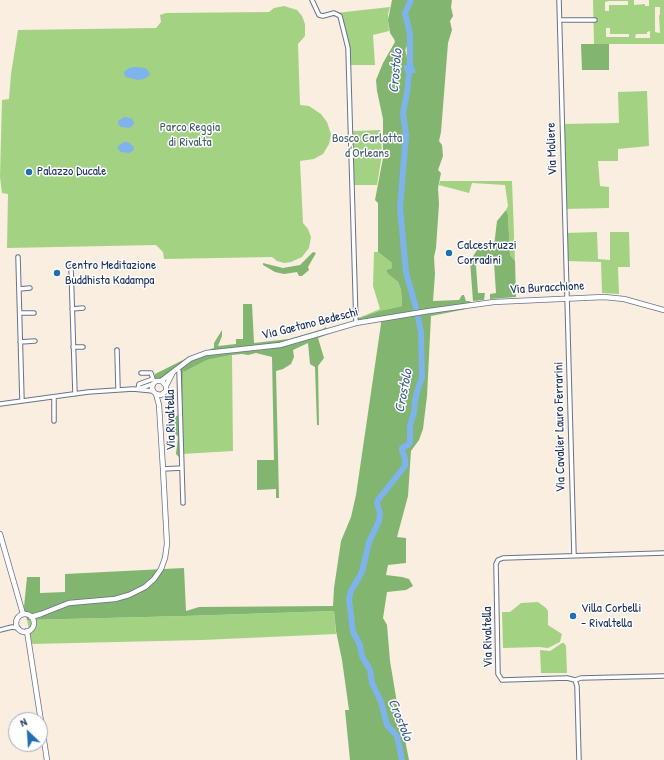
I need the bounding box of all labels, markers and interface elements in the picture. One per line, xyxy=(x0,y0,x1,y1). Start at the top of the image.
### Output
water label: Crostolo xyxy=(386,48,406,94)
park label: Parco Reggia di Rivalta xyxy=(160,120,220,151)
street label: Via Moliere xyxy=(543,122,561,176)
park label: Bosco Carlotta d'Orleans xyxy=(332,131,402,162)
place label: Palazzo Ducale xyxy=(37,164,106,180)
marker: Palazzo Ducale xyxy=(24,167,34,177)
place label: Calcestruzzi Corradini xyxy=(457,238,517,269)
marker: Calcestruzzi Corradini xyxy=(444,248,454,258)
place label: Centro Meditazione Buddhista Kadampa xyxy=(65,258,156,289)
marker: Centro Meditazione Buddhista Kadampa xyxy=(52,268,62,278)
street label: Via Buracchione xyxy=(509,278,585,298)
street label: Via Gaetano Bedeschi xyxy=(260,304,360,344)
street label: Via Cavalier Lauro Ferrarini xyxy=(551,362,569,492)
water label: Crostolo xyxy=(392,368,416,414)
street label: Via Rivaltella xyxy=(163,389,179,451)
place label: Villa Corbelli - Rivaltella xyxy=(581,601,641,632)
street label: Via Rivaltella xyxy=(480,606,496,668)
marker: Villa Corbelli - Rivaltella xyxy=(568,611,578,621)
water label: Crostolo xyxy=(384,696,416,744)
north arrow xyxy=(8,712,48,752)
text: N xyxy=(18,714,29,730)

